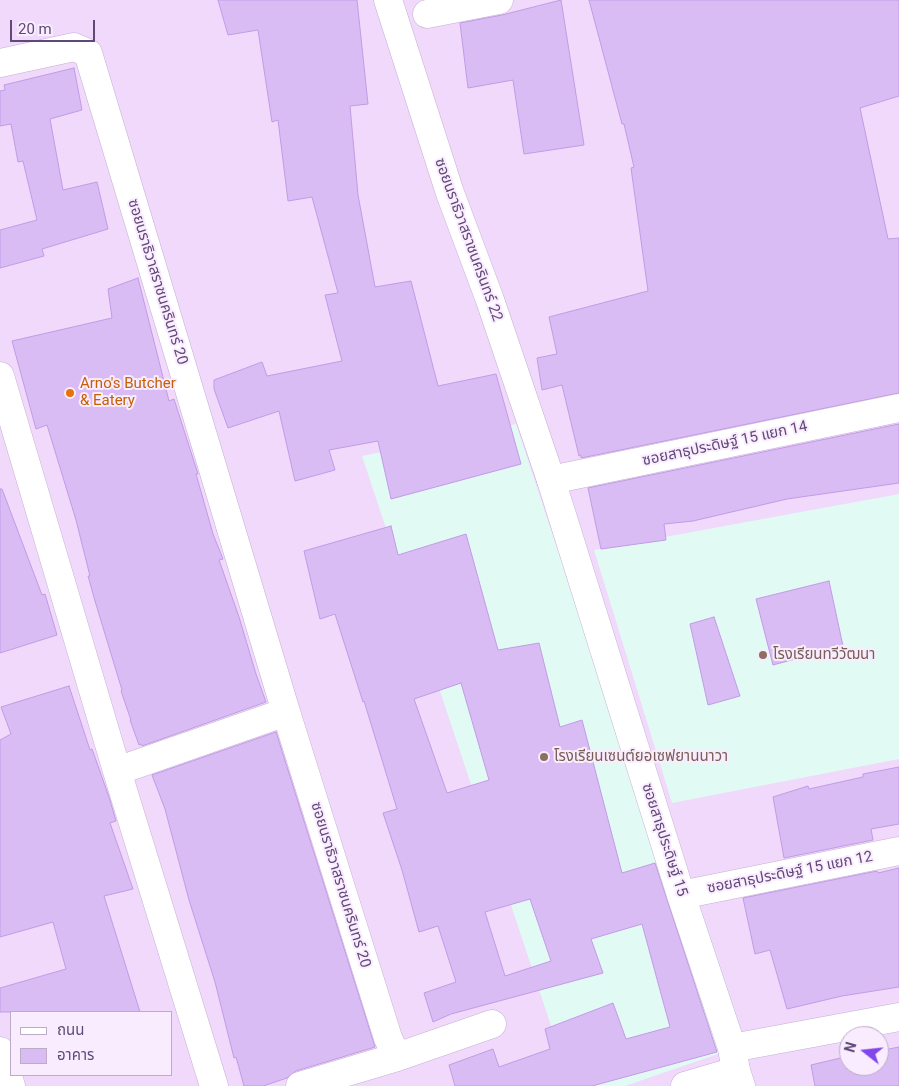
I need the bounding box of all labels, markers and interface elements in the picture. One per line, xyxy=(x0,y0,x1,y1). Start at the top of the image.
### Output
scale bar xyxy=(12,10,98,42)
text: 20 m xyxy=(18,20,52,38)
street label: ซอยนราธิวาสราชนครินทร์ 22 xyxy=(430,156,506,324)
street label: ซอยนราธิวาสราชนครินทร์ 20 xyxy=(123,197,191,367)
place label: Arno's Butcher & Eatery xyxy=(80,375,176,410)
marker: Arno's Butcher & Eatery xyxy=(64,387,76,399)
street label: ซอยสาธุประดิษฐ์ 15 แยก 14 xyxy=(641,418,809,470)
place label: โรงเรียนทวีวัฒนา xyxy=(773,646,875,664)
marker: โรงเรียนทวีวัฒนา xyxy=(757,649,769,661)
place label: โรงเรียนเซนต์ยอเซฟยานนาวา xyxy=(554,748,728,766)
marker: โรงเรียนเซนต์ยอเซฟยานนาวา xyxy=(538,751,550,763)
street label: ซอยสาธุประดิษฐ์ 15 xyxy=(637,781,691,899)
street label: ซอยนราธิวาสราชนครินทร์ 20 xyxy=(306,800,374,970)
street label: ซอยสาธุประดิษฐ์ 15 แยก 12 xyxy=(706,848,874,898)
legend xyxy=(10,1011,172,1076)
text: ถนน xyxy=(57,1021,84,1039)
north arrow xyxy=(839,1026,889,1076)
text: N xyxy=(841,1040,860,1054)
text: อาคาร xyxy=(57,1046,94,1064)

